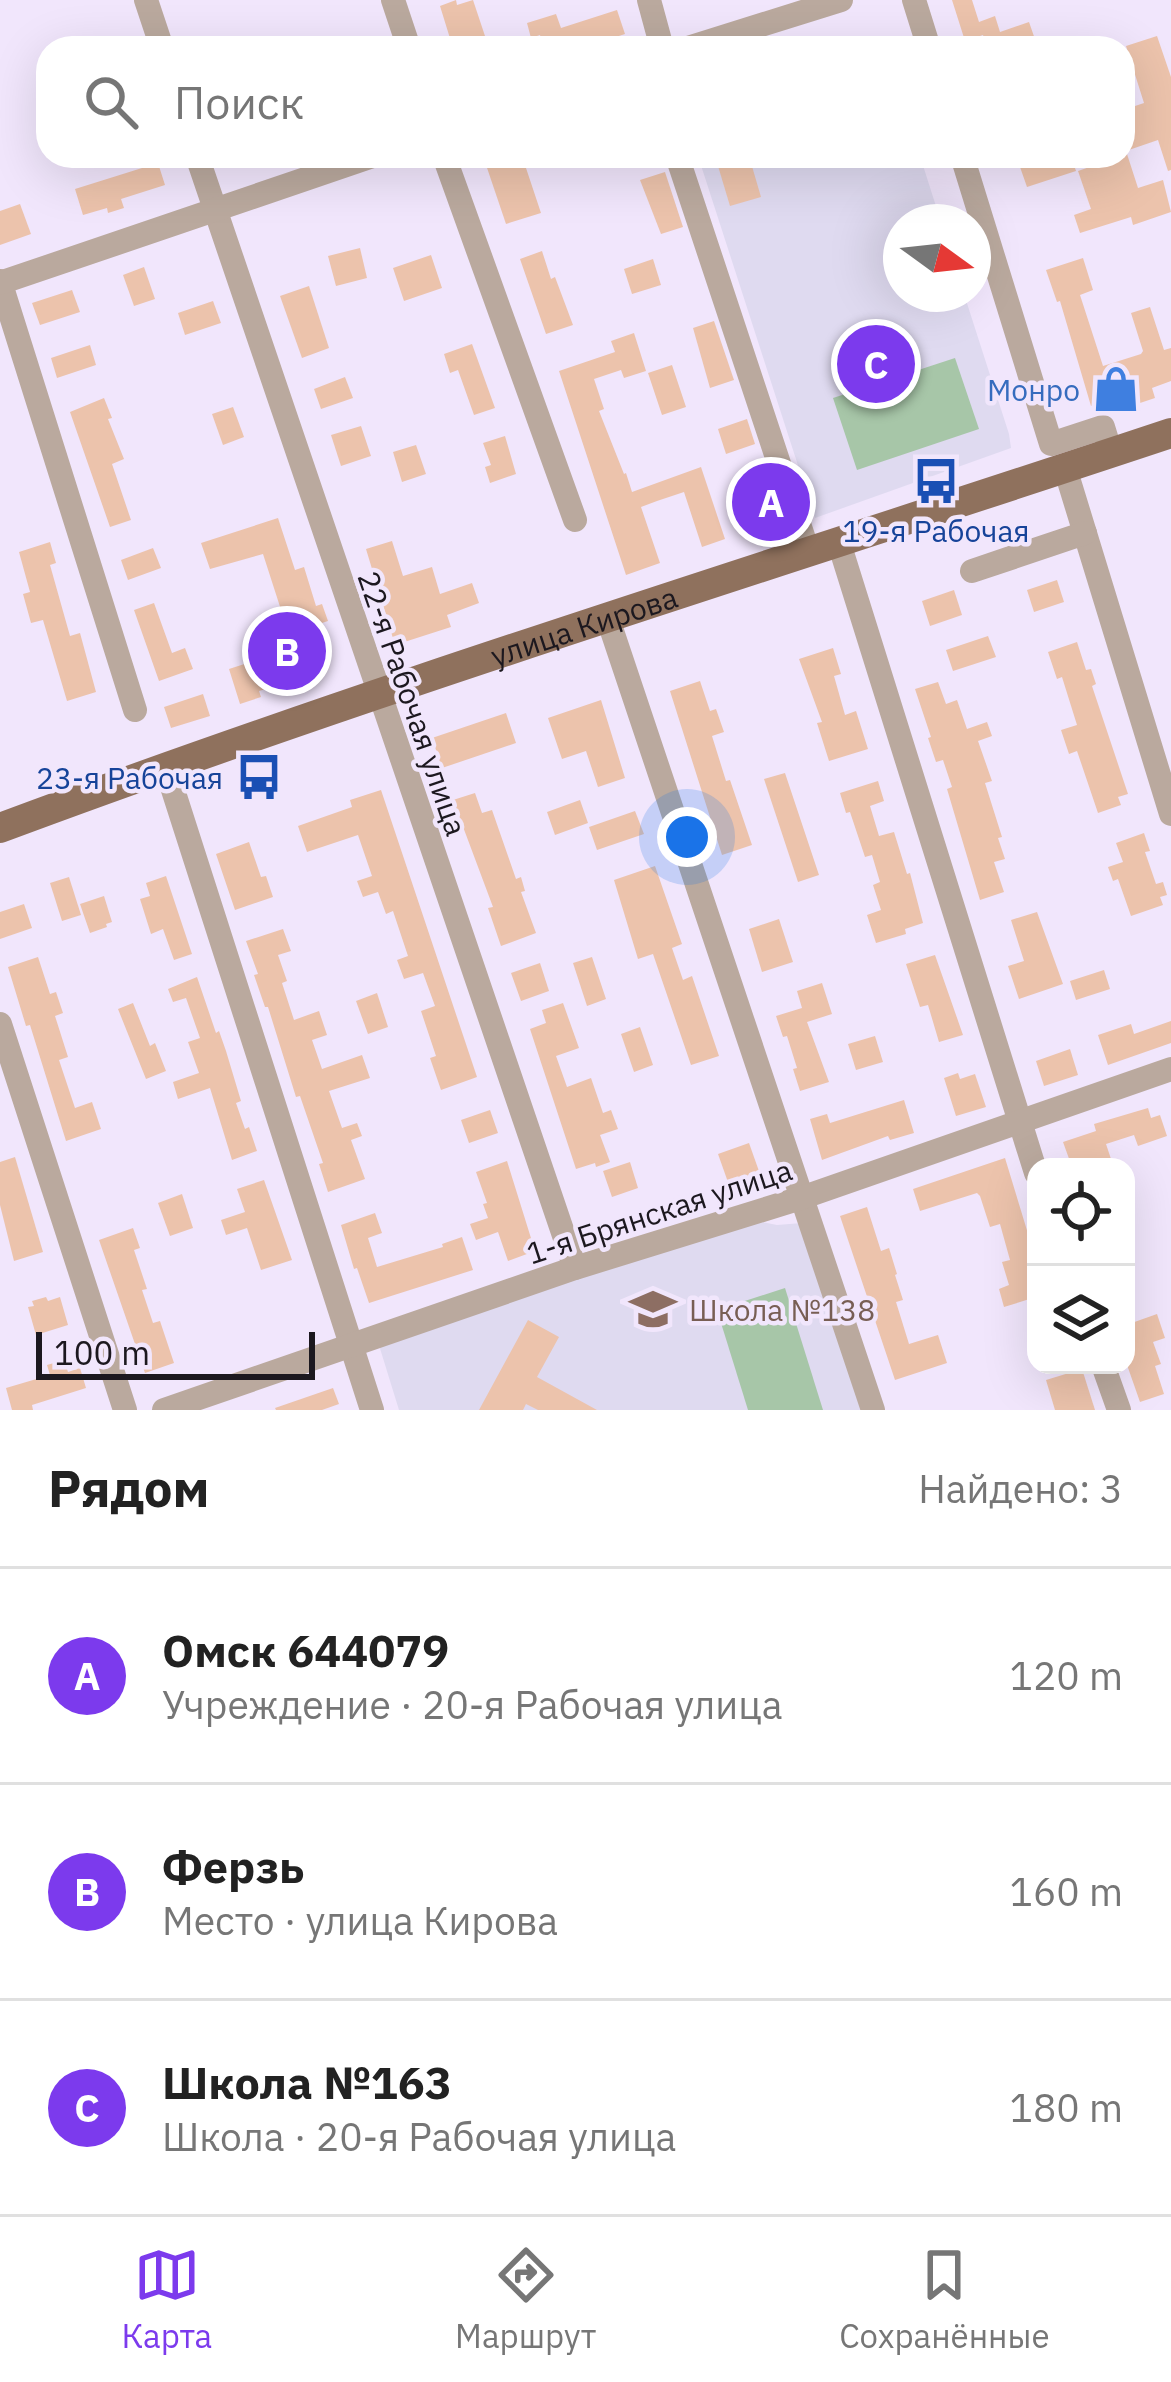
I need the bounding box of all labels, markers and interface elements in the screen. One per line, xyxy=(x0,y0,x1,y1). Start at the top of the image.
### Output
search box xyxy=(36,36,1135,168)
icon: search xyxy=(78,69,144,135)
text: Поиск xyxy=(174,73,304,131)
north arrow xyxy=(883,204,991,312)
pin: C xyxy=(837,319,915,409)
shop icon: Монро xyxy=(1091,364,1141,414)
place label: Монро xyxy=(987,370,1080,409)
bus stop icon: 19-я Рабочая xyxy=(911,456,961,506)
pin: A xyxy=(732,457,810,547)
place label: 19-я Рабочая xyxy=(842,511,1030,550)
street label: 22-я Рабочая улица xyxy=(349,566,477,840)
street label: улица Кирова xyxy=(485,576,682,674)
pin: B xyxy=(248,606,326,696)
bus stop icon: 23-я Рабочая xyxy=(234,752,284,802)
place label: 23-я Рабочая xyxy=(36,758,223,797)
your location xyxy=(657,807,717,867)
street label: 1-я Брянская улица xyxy=(521,1150,797,1272)
map controls xyxy=(1027,1158,1135,1374)
button: locate xyxy=(1027,1158,1135,1266)
button: layers xyxy=(1027,1266,1135,1374)
school or university icon: Школа №138 xyxy=(628,1284,678,1334)
place label: Школа №138 xyxy=(689,1290,875,1329)
scale bar xyxy=(36,1326,315,1379)
text: 100 m xyxy=(54,1331,150,1374)
text: Рядом xyxy=(48,1455,210,1521)
text: Найдено: 3 xyxy=(918,1463,1123,1514)
text: Омск 644079 xyxy=(162,1621,449,1679)
text: A xyxy=(74,1650,100,1701)
text: 120 m xyxy=(1010,1650,1123,1701)
text: Учреждение · 20-я Рабочая улица xyxy=(162,1679,782,1730)
text: Ферзь xyxy=(162,1837,304,1895)
text: B xyxy=(74,1866,100,1917)
text: 160 m xyxy=(1010,1866,1123,1917)
text: Место · улица Кирова xyxy=(162,1895,558,1946)
text: Школа №163 xyxy=(162,2053,452,2111)
text: C xyxy=(74,2082,100,2133)
text: 180 m xyxy=(1010,2082,1123,2133)
text: Школа · 20-я Рабочая улица xyxy=(162,2111,676,2162)
tab: Карта xyxy=(121,2242,212,2357)
tab: Маршрут xyxy=(455,2242,596,2357)
tab: Сохранённые xyxy=(839,2242,1050,2357)

